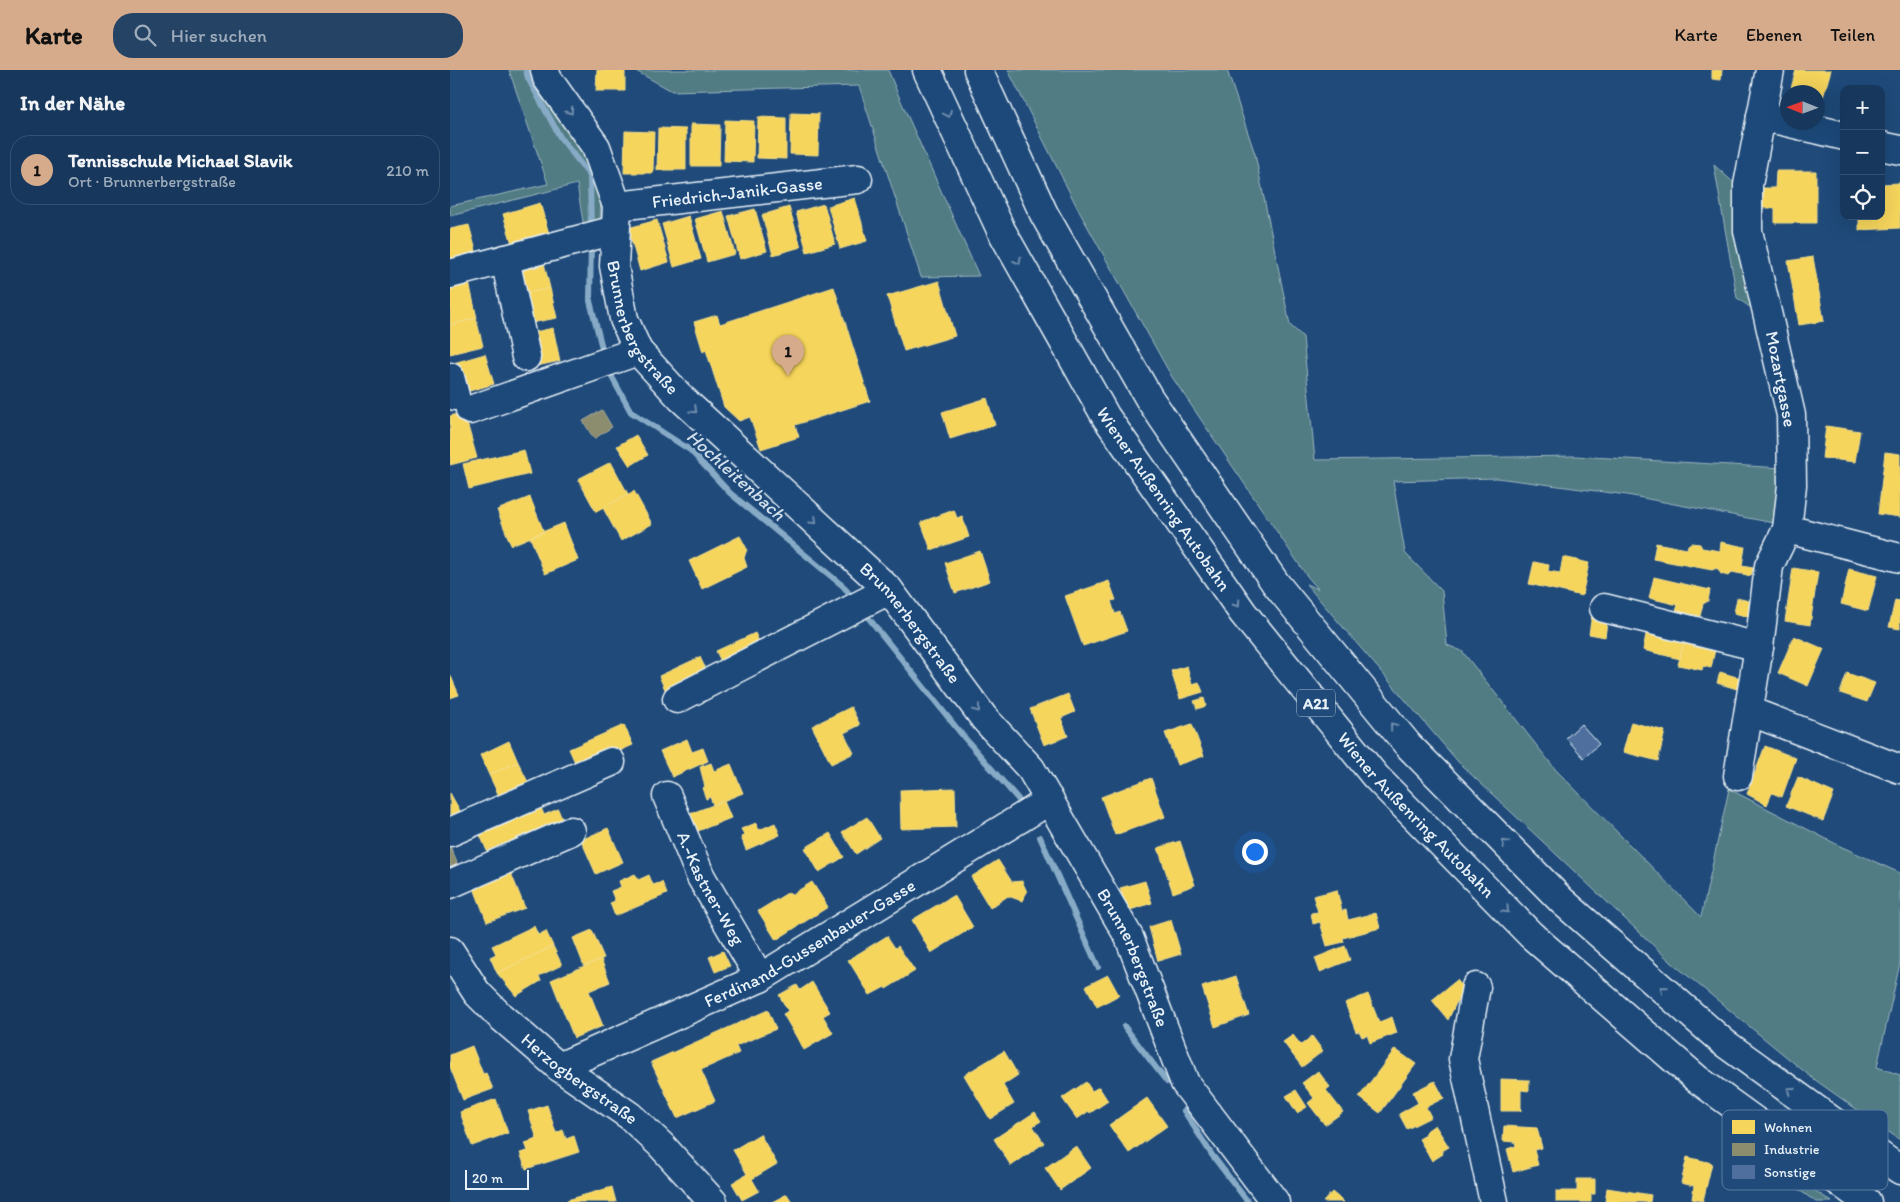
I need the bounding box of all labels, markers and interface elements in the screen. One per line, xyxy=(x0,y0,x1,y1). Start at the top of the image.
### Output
search box xyxy=(113,13,463,58)
text: Karte xyxy=(25,21,83,50)
icon: search xyxy=(131,21,159,49)
text: Hier suchen xyxy=(171,24,267,47)
text: Karte xyxy=(1675,24,1718,46)
text: Ebenen xyxy=(1746,24,1802,46)
text: Teilen xyxy=(1830,24,1875,46)
north arrow xyxy=(1780,85,1825,130)
map controls xyxy=(1840,85,1885,220)
button: + xyxy=(1840,85,1885,130)
text: In der Nähe xyxy=(20,90,125,115)
one-way arrow xyxy=(564,105,573,115)
one-way arrow xyxy=(941,109,952,118)
button: − xyxy=(1840,130,1885,175)
text: Tennisschule Michael Slavik xyxy=(68,149,293,172)
text: 1 xyxy=(33,161,41,180)
text: 210 m xyxy=(386,161,429,180)
text: Ort · Brunnerbergstraße xyxy=(68,172,236,191)
street label: Friedrich-Janik-Gasse xyxy=(651,172,824,213)
button: locate xyxy=(1840,175,1885,220)
one-way arrow xyxy=(1012,255,1022,264)
street label: Brunnerbergstraße xyxy=(602,259,684,399)
street label: Mozartgasse xyxy=(1761,329,1801,429)
pin: 1 xyxy=(772,335,804,376)
street label: Wiener Außenring Autobahn xyxy=(1092,403,1235,596)
one-way arrow xyxy=(689,405,698,414)
water label: Hochleitenbach xyxy=(682,425,790,526)
one-way arrow xyxy=(808,515,817,524)
street label: Brunnerbergstraße xyxy=(855,557,966,688)
one-way arrow xyxy=(1231,598,1240,608)
road number: A21 xyxy=(1297,690,1335,716)
one-way arrow xyxy=(971,703,980,713)
one-way arrow xyxy=(1390,723,1398,732)
street label: Wiener Außenring Autobahn xyxy=(1333,727,1499,902)
street label: A.-Kastner-Weg xyxy=(672,828,750,950)
your location xyxy=(1242,839,1268,865)
one-way arrow xyxy=(1502,840,1511,849)
street label: Ferdinand-Gussenbauer-Gasse xyxy=(701,874,919,1012)
street label: Brunnerbergstraße xyxy=(1092,885,1173,1030)
one-way arrow xyxy=(1500,904,1509,913)
one-way arrow xyxy=(1659,986,1668,995)
street label: Herzogbergstraße xyxy=(517,1028,643,1129)
one-way arrow xyxy=(1787,1088,1796,1096)
legend xyxy=(1722,1110,1888,1190)
text: Wohnen xyxy=(1764,1119,1812,1136)
text: Industrie xyxy=(1764,1141,1820,1158)
text: Sonstige xyxy=(1764,1164,1816,1181)
scale bar xyxy=(465,1167,529,1190)
text: 20 m xyxy=(472,1170,503,1187)

